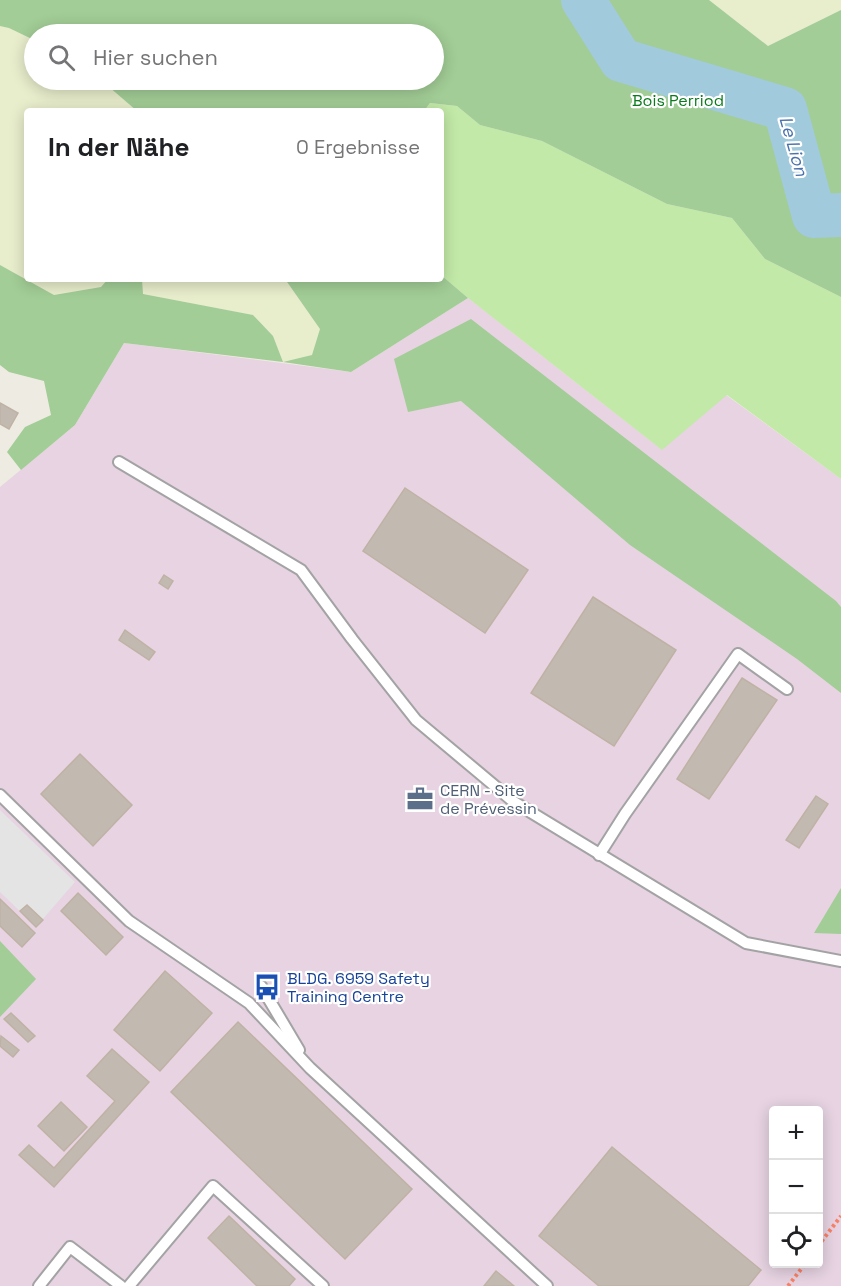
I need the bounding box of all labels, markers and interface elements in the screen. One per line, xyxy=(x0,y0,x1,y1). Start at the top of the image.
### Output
search box xyxy=(24,24,444,90)
icon: search xyxy=(45,41,78,74)
text: Hier suchen xyxy=(93,43,218,71)
park label: Bois Perriod xyxy=(632,90,724,111)
water label: Le Lion xyxy=(774,113,814,180)
text: In der Nähe xyxy=(48,130,189,164)
text: 0 Ergebnisse xyxy=(296,134,420,160)
place label: CERN - Site de Prévessin xyxy=(440,780,537,819)
office icon: CERN - Site de Prévessin xyxy=(405,784,435,814)
place label: BLDG. 6959 Safety Training Centre xyxy=(287,968,430,1007)
bus stop icon: BLDG. 6959 Safety Training Centre xyxy=(252,972,282,1002)
map controls xyxy=(769,1106,823,1268)
button: + xyxy=(769,1106,823,1160)
button: − xyxy=(769,1160,823,1214)
button: locate xyxy=(769,1214,823,1268)

